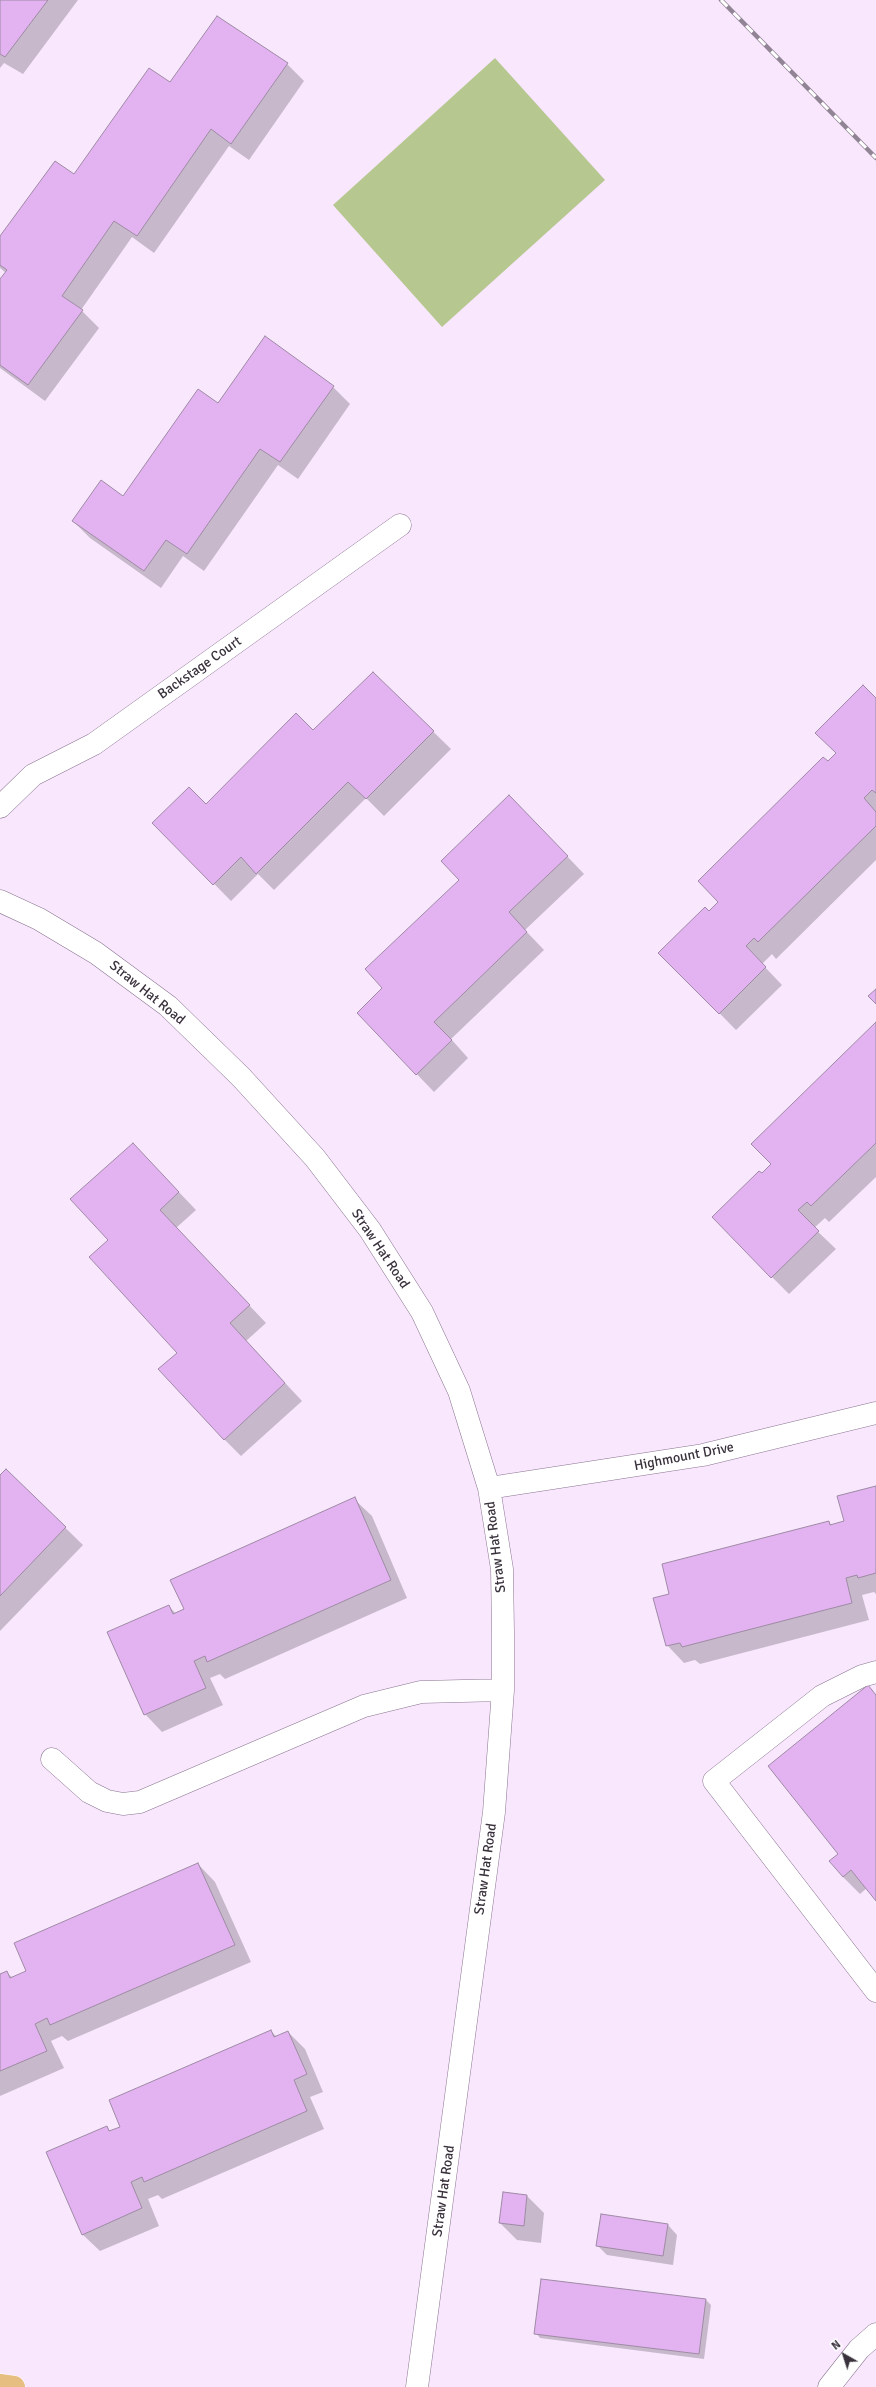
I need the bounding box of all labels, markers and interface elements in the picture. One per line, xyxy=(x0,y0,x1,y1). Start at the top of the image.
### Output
street label: Backstage Court xyxy=(155,633,245,703)
street label: Straw Hat Road xyxy=(106,957,188,1029)
street label: Straw Hat Road xyxy=(347,1206,413,1292)
street label: Highmount Drive xyxy=(633,1439,735,1475)
street label: Straw Hat Road xyxy=(482,1500,510,1594)
street label: Straw Hat Road xyxy=(471,1822,501,1916)
street label: Straw Hat Road xyxy=(429,2144,459,2238)
north arrow xyxy=(824,2335,864,2375)
text: N xyxy=(829,2338,843,2353)

